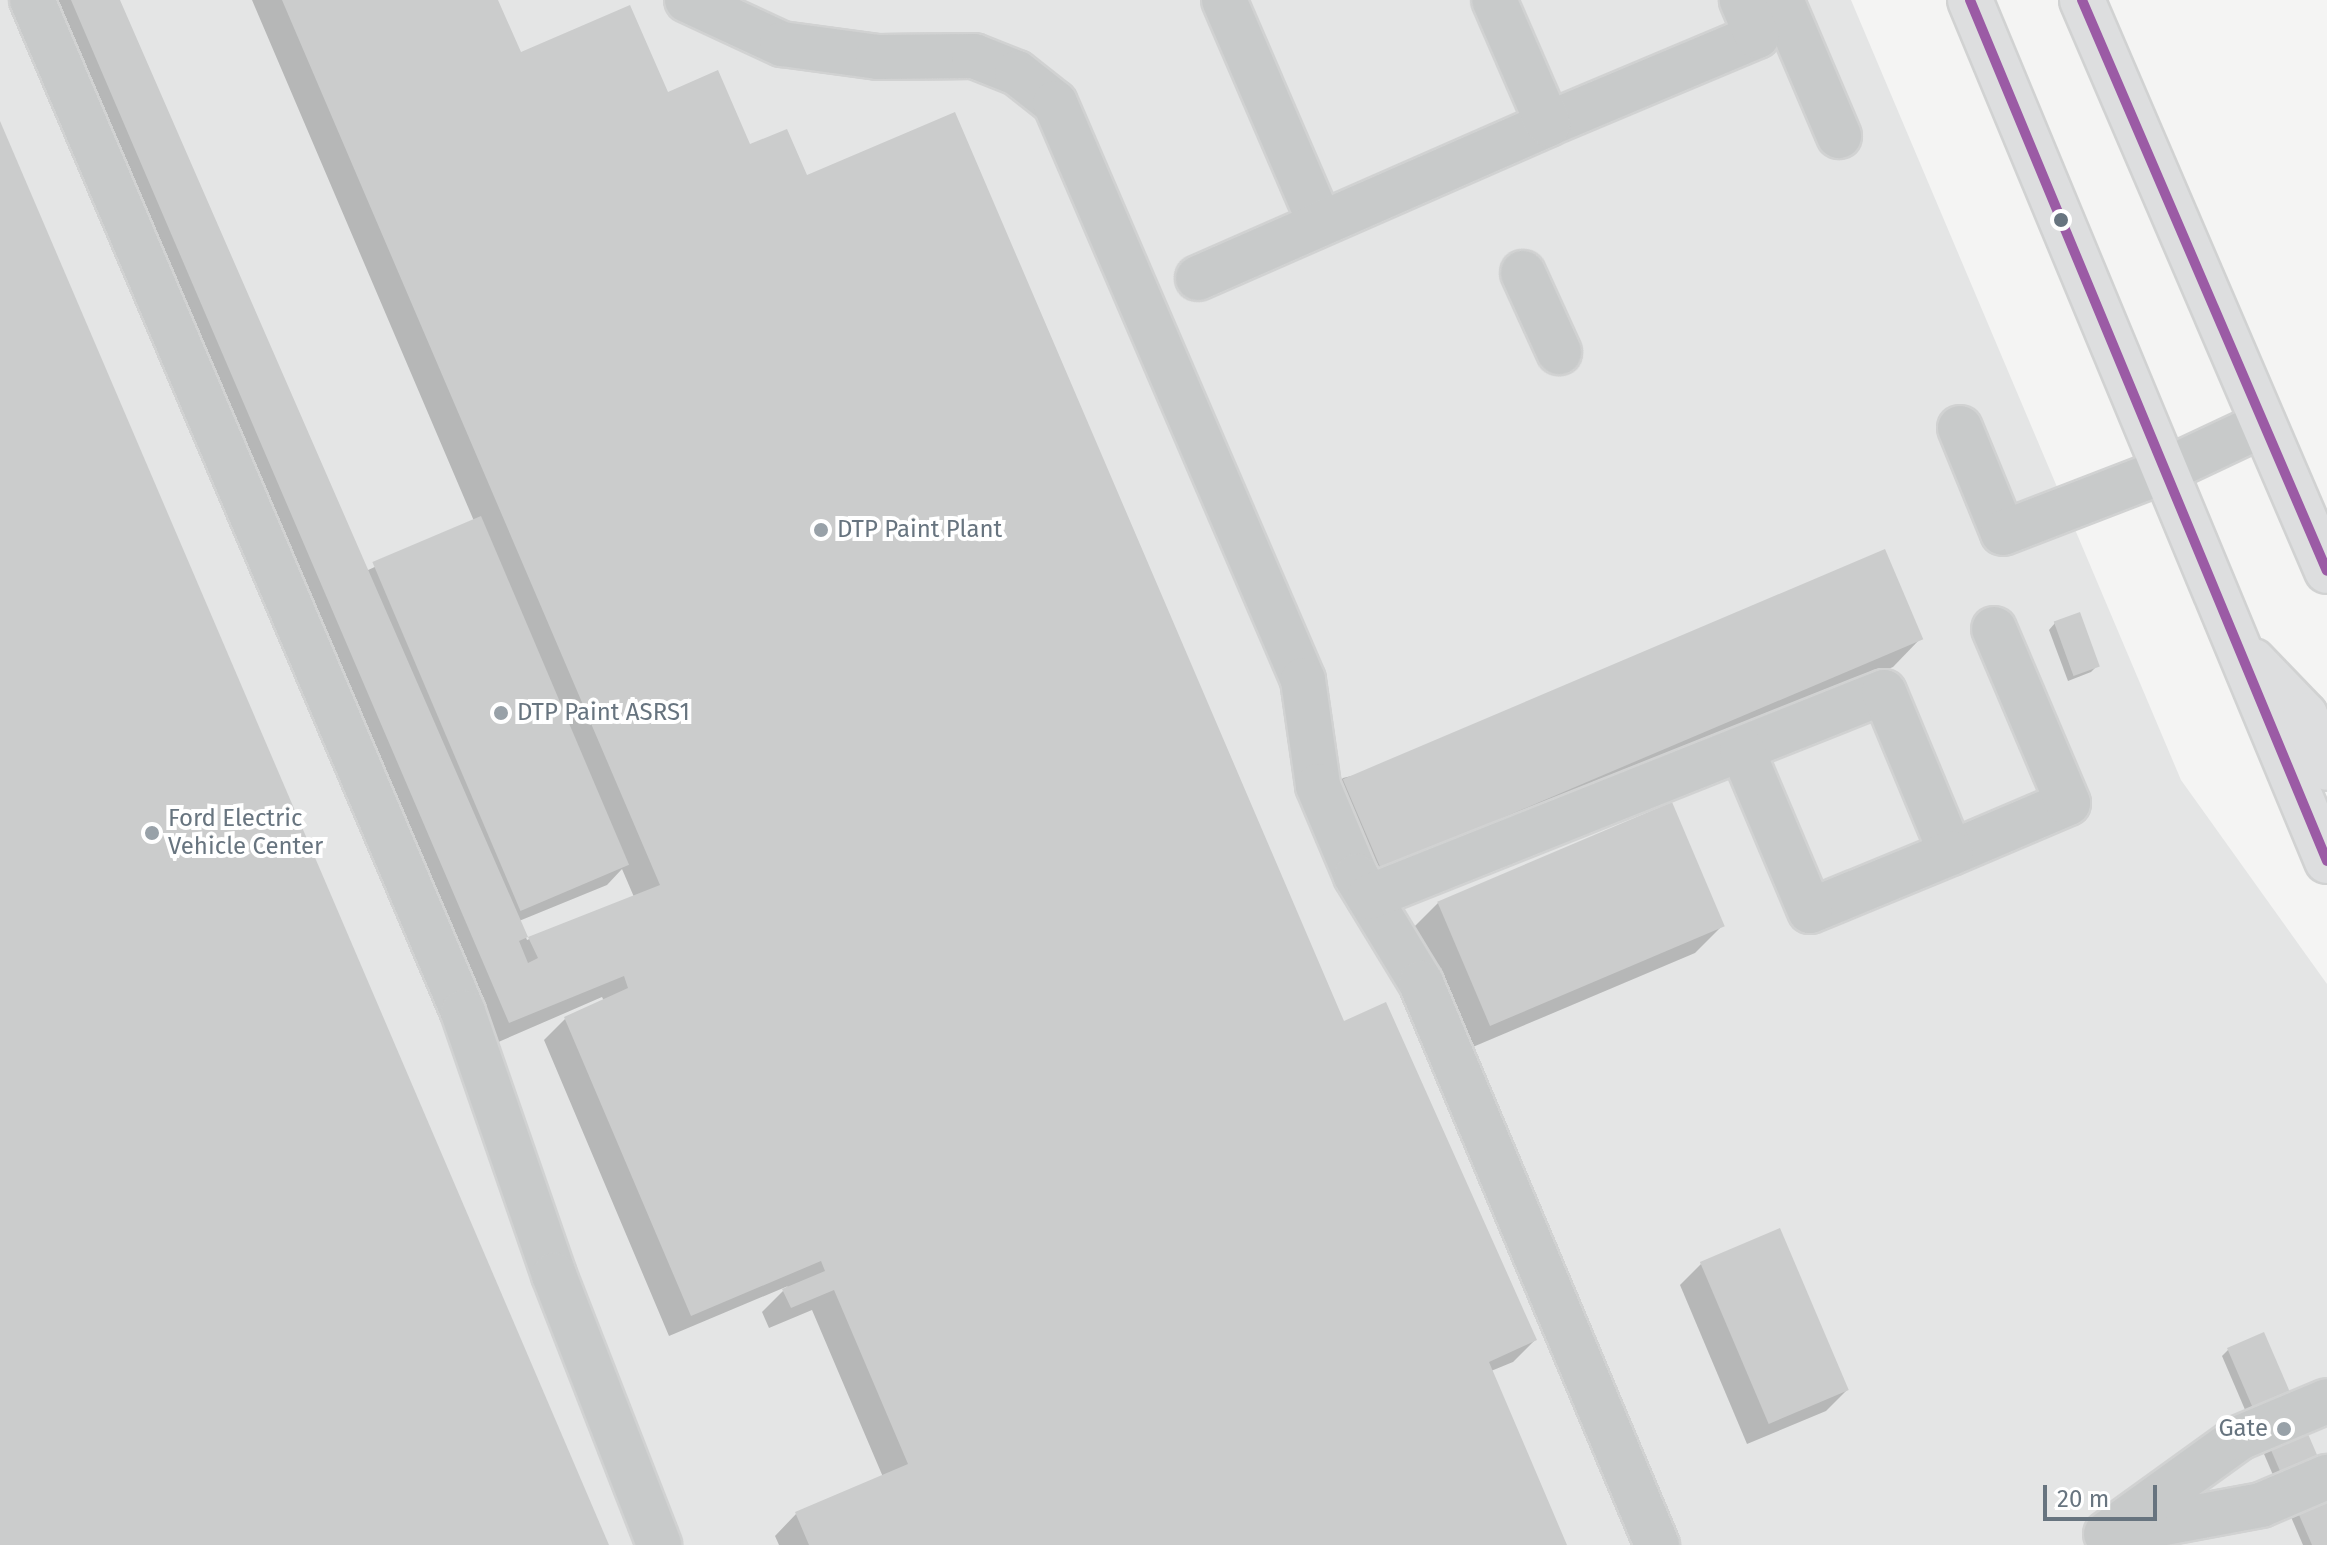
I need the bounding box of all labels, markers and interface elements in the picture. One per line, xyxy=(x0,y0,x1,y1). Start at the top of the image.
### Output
unlabelled marker xyxy=(2053,212,2069,228)
place label: DTP Paint Plant xyxy=(837,516,1002,544)
marker: DTP Paint Plant xyxy=(812,521,830,539)
place label: DTP Paint ASRS1 xyxy=(517,699,690,727)
marker: DTP Paint ASRS1 xyxy=(492,704,510,722)
place label: Ford Electric Vehicle Center xyxy=(168,805,323,861)
marker: Ford Electric Vehicle Center xyxy=(143,824,161,842)
place label: Gate xyxy=(2218,1415,2268,1443)
marker: Gate xyxy=(2275,1420,2293,1438)
scale bar xyxy=(2047,1469,2161,1519)
text: 20 m xyxy=(2057,1485,2109,1513)

